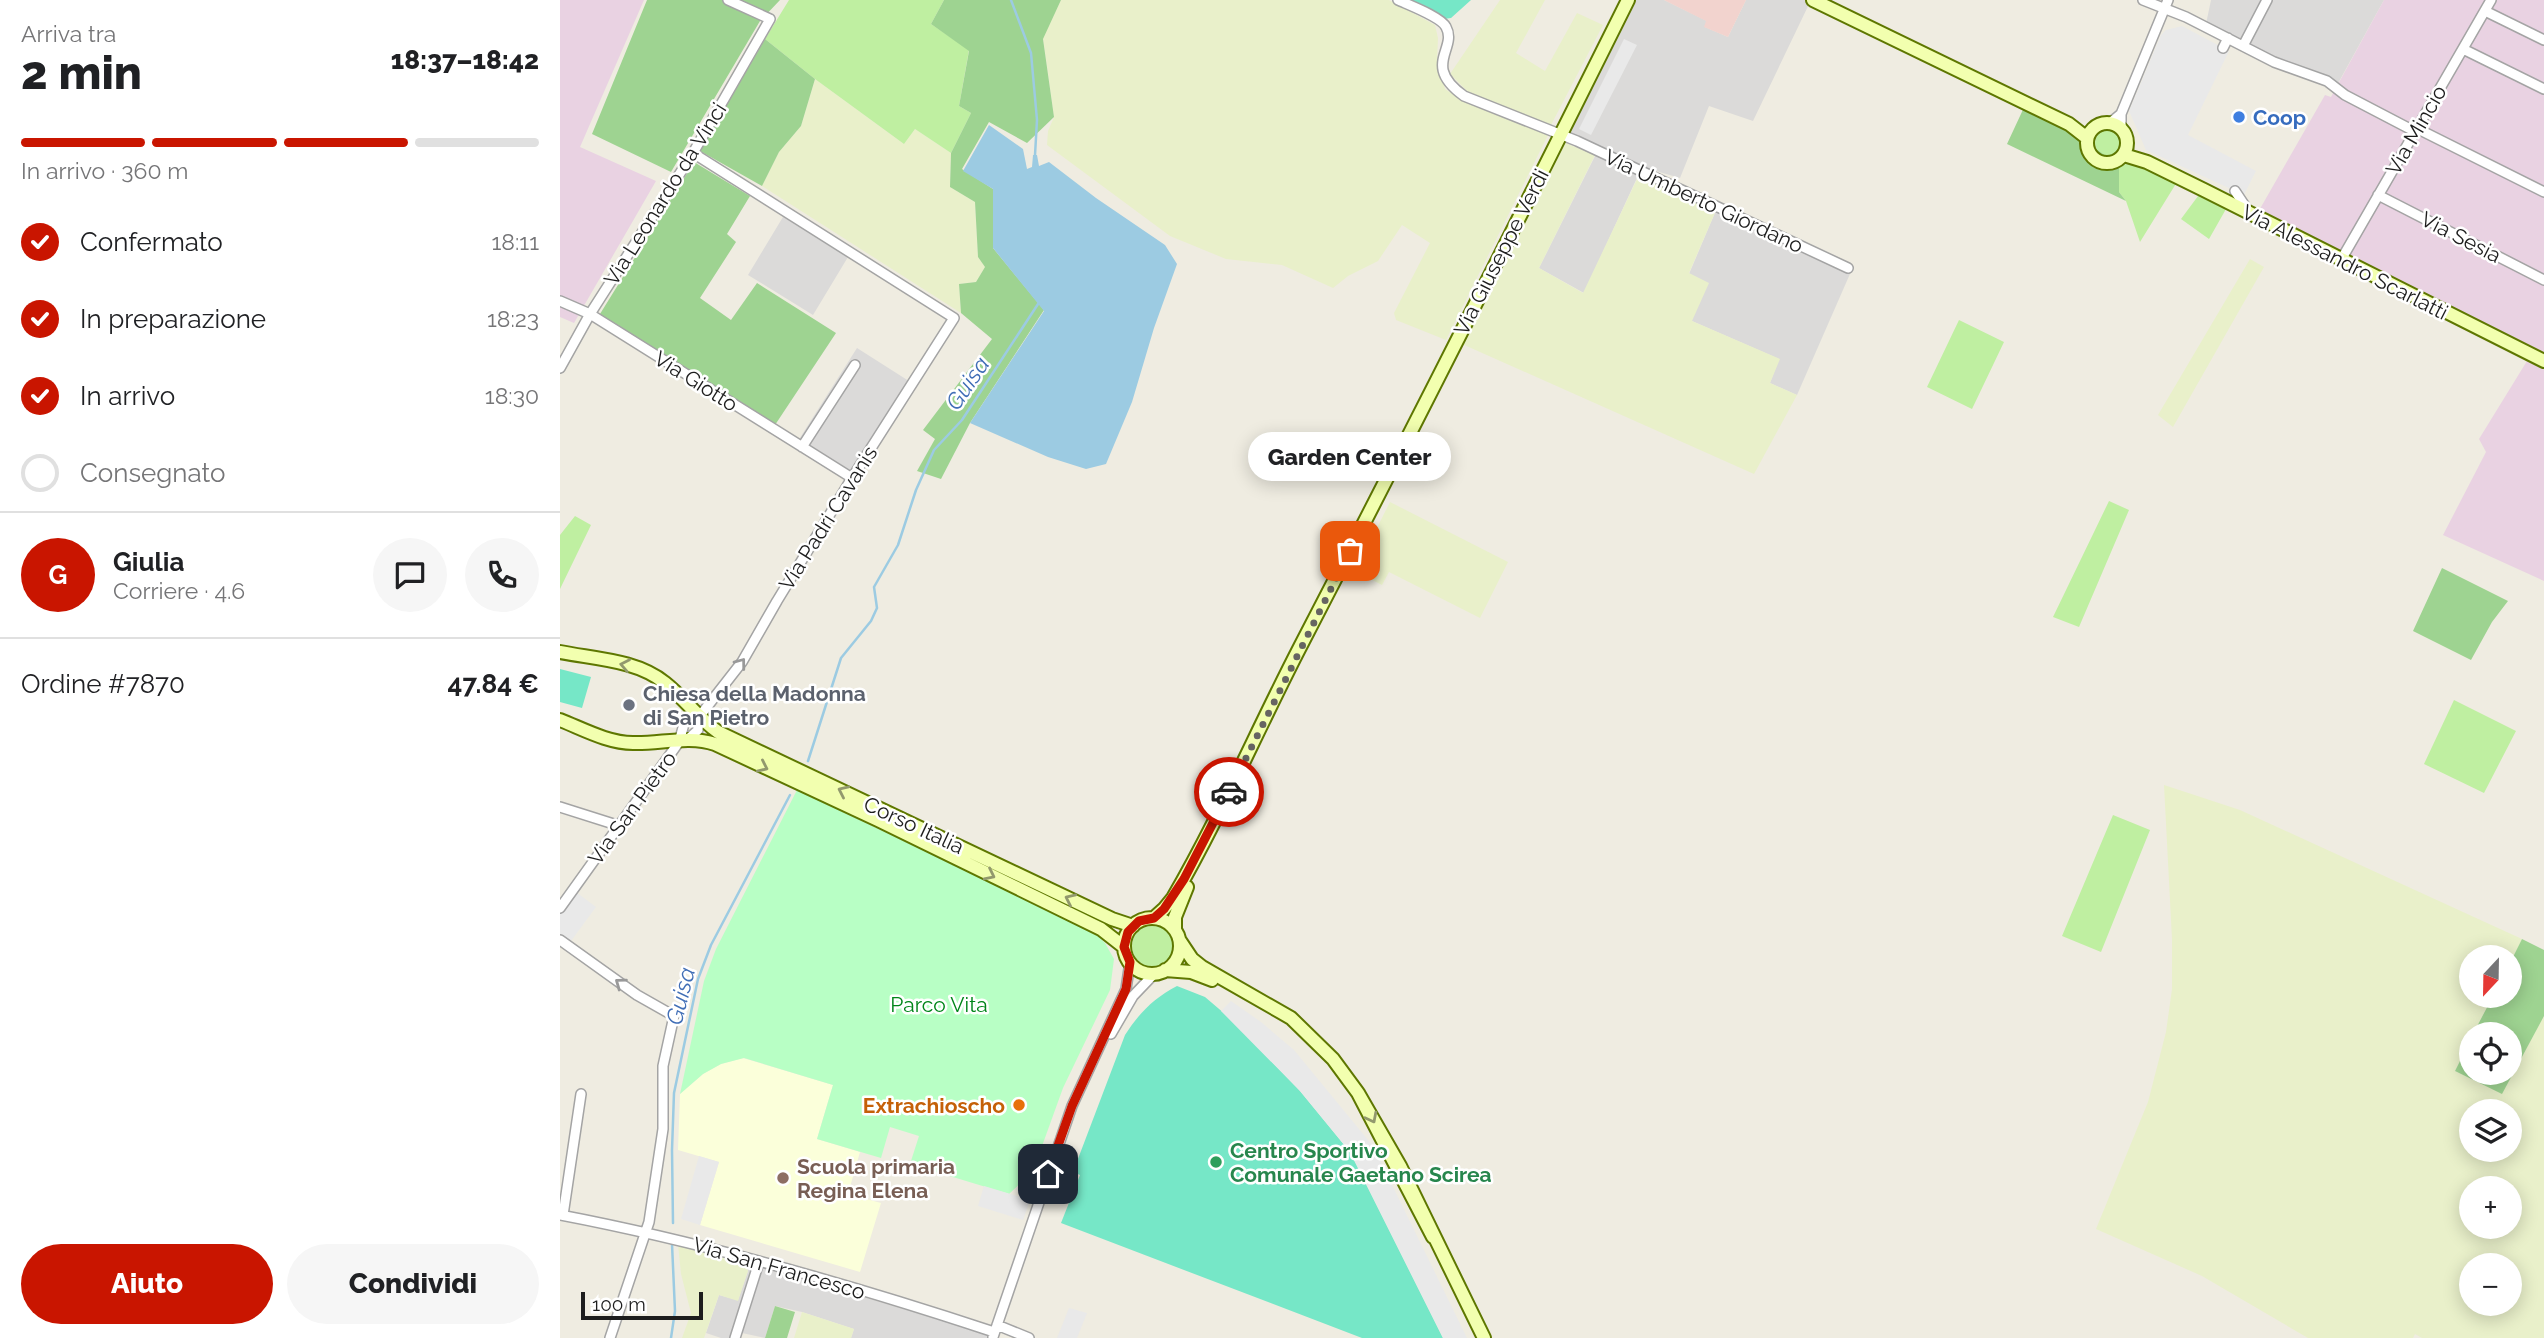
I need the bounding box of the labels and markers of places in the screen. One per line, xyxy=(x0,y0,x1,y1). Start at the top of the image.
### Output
place label: Coop xyxy=(2253,105,2306,130)
marker: Coop xyxy=(2231,109,2247,125)
callout: Garden Center xyxy=(1248,432,1452,481)
pin xyxy=(1320,521,1380,581)
place label: Chiesa della Madonna di San Pietro xyxy=(643,681,866,730)
marker: Chiesa della Madonna di San Pietro xyxy=(621,697,637,713)
place label: Extrachioscho xyxy=(863,1093,1005,1118)
marker: Extrachioscho xyxy=(1011,1097,1027,1113)
place label: Centro Sportivo Comunale Gaetano Scirea xyxy=(1230,1138,1492,1187)
pin xyxy=(1018,1144,1078,1204)
place label: Scuola primaria Regina Elena xyxy=(797,1154,955,1203)
marker: Centro Sportivo Comunale Gaetano Scirea xyxy=(1208,1154,1224,1170)
marker: Scuola primaria Regina Elena xyxy=(775,1170,791,1186)

